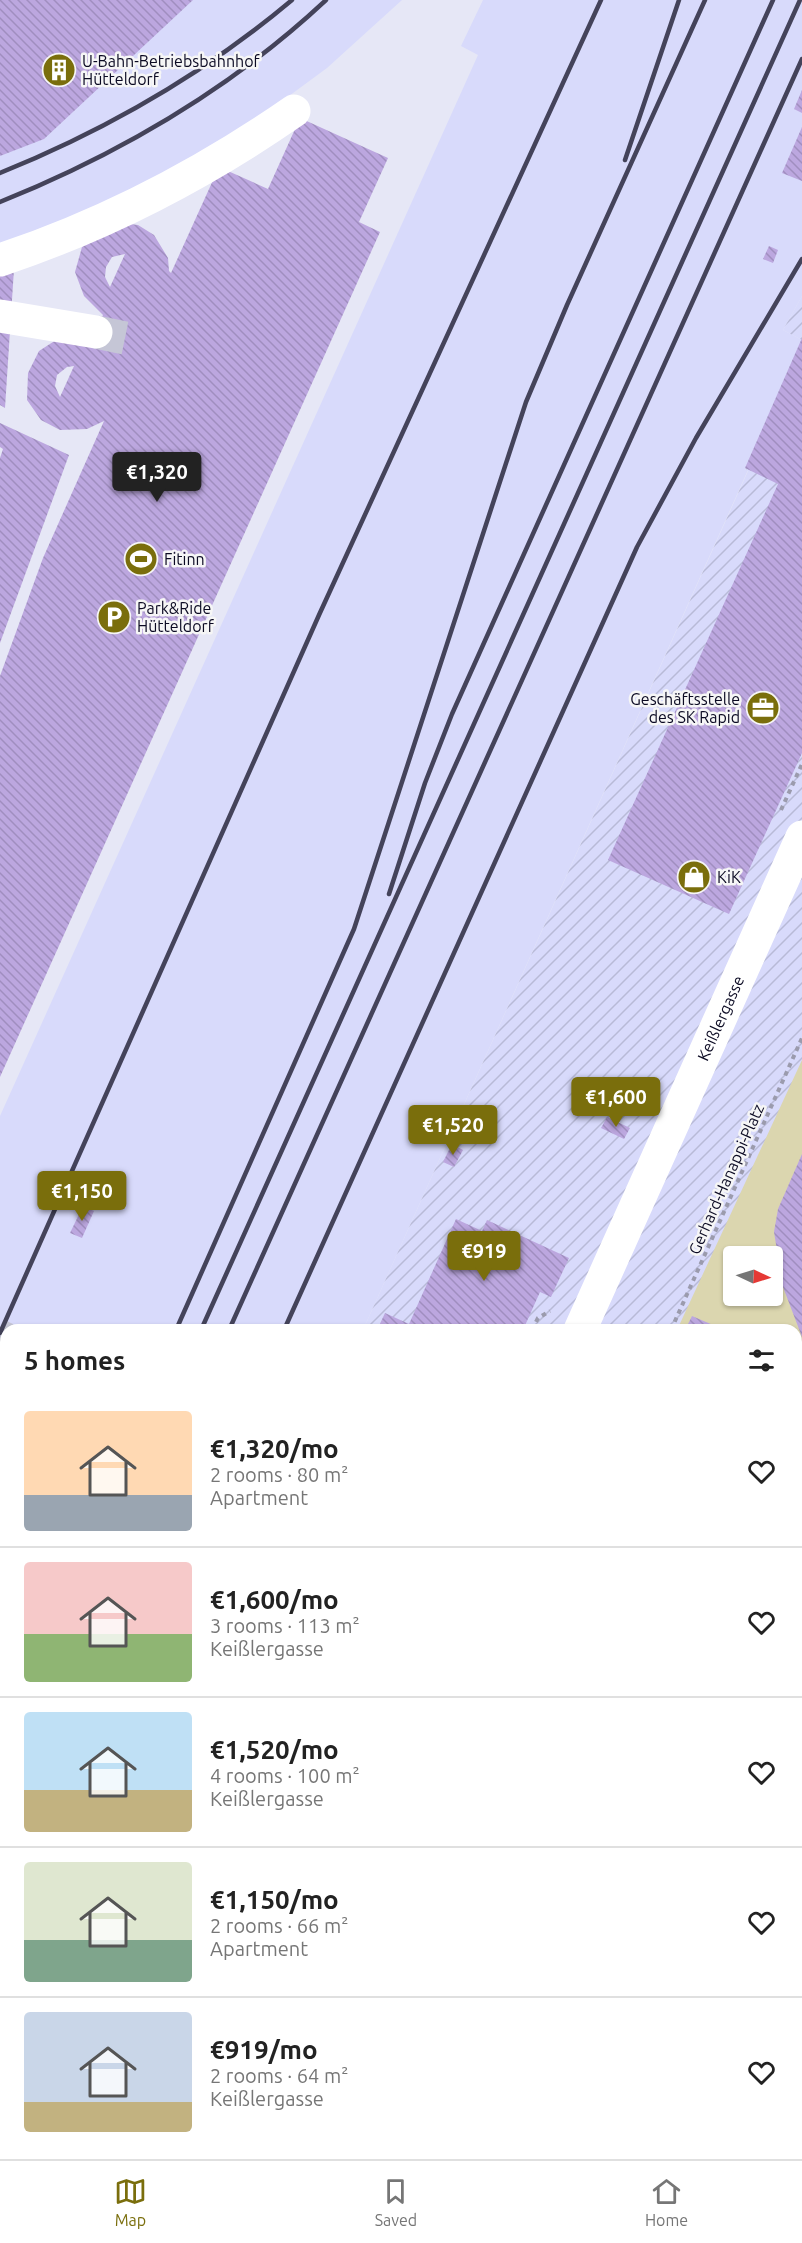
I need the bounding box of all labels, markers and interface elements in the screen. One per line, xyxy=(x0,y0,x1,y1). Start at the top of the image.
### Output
building icon: U-Bahn-Betriebsbahnhof Hütteldorf xyxy=(41,52,77,88)
place label: U-Bahn-Betriebsbahnhof Hütteldorf xyxy=(82,52,261,88)
pin: €1,320 xyxy=(108,452,206,503)
text: €1,320 xyxy=(126,460,188,483)
sports icon: Fitinn xyxy=(123,541,159,577)
place label: Fitinn xyxy=(164,550,205,568)
parking icon: Park&Ride Hütteldorf xyxy=(96,599,132,635)
place label: Park&Ride Hütteldorf xyxy=(137,599,215,635)
place label: Geschäftsstelle des SK Rapid xyxy=(630,690,740,726)
office icon: Geschäftsstelle des SK Rapid xyxy=(745,690,781,726)
shop icon: KiK xyxy=(676,859,712,895)
place label: KiK xyxy=(717,868,741,886)
street label: Keißlergasse xyxy=(693,973,747,1063)
pin: €1,600 xyxy=(567,1077,665,1128)
text: €1,600 xyxy=(585,1085,647,1108)
street label: Gerhard-Hanappi-Platz xyxy=(685,1101,767,1257)
pin: €1,520 xyxy=(404,1105,502,1156)
text: €1,520 xyxy=(422,1113,484,1136)
pin: €1,150 xyxy=(33,1171,131,1222)
text: €1,150 xyxy=(51,1179,113,1202)
pin: €919 xyxy=(448,1231,520,1282)
text: €919 xyxy=(461,1239,507,1262)
north arrow xyxy=(723,1246,783,1306)
map controls xyxy=(723,1246,783,1306)
icon: filters xyxy=(745,1344,778,1377)
text: 5 homes xyxy=(24,1346,125,1375)
text: €1,320/mo xyxy=(210,1434,339,1463)
icon: home xyxy=(72,1435,144,1507)
icon: heart xyxy=(745,1455,778,1488)
text: 2 rooms · 80 m² xyxy=(210,1463,348,1486)
text: Apartment xyxy=(210,1486,308,1509)
text: €1,600/mo xyxy=(210,1585,339,1614)
icon: home xyxy=(72,1586,144,1658)
icon: heart xyxy=(745,1606,778,1639)
text: 3 rooms · 113 m² xyxy=(210,1614,360,1637)
text: Keißlergasse xyxy=(210,1637,324,1660)
text: €1,520/mo xyxy=(210,1735,339,1764)
icon: home xyxy=(72,1736,144,1808)
icon: heart xyxy=(745,1756,778,1789)
text: 4 rooms · 100 m² xyxy=(210,1764,360,1787)
text: Keißlergasse xyxy=(210,1787,324,1810)
text: €1,150/mo xyxy=(210,1885,339,1914)
icon: home xyxy=(72,1886,144,1958)
icon: heart xyxy=(745,1906,778,1939)
text: 2 rooms · 66 m² xyxy=(210,1914,348,1937)
text: Apartment xyxy=(210,1937,308,1960)
text: €919/mo xyxy=(210,2035,318,2064)
icon: home xyxy=(72,2036,144,2108)
icon: heart xyxy=(745,2056,778,2089)
text: 2 rooms · 64 m² xyxy=(210,2064,348,2087)
text: Keißlergasse xyxy=(210,2087,324,2110)
tab: Map xyxy=(114,2175,147,2229)
tab: Saved xyxy=(375,2175,417,2229)
tab: Home xyxy=(645,2175,688,2229)

